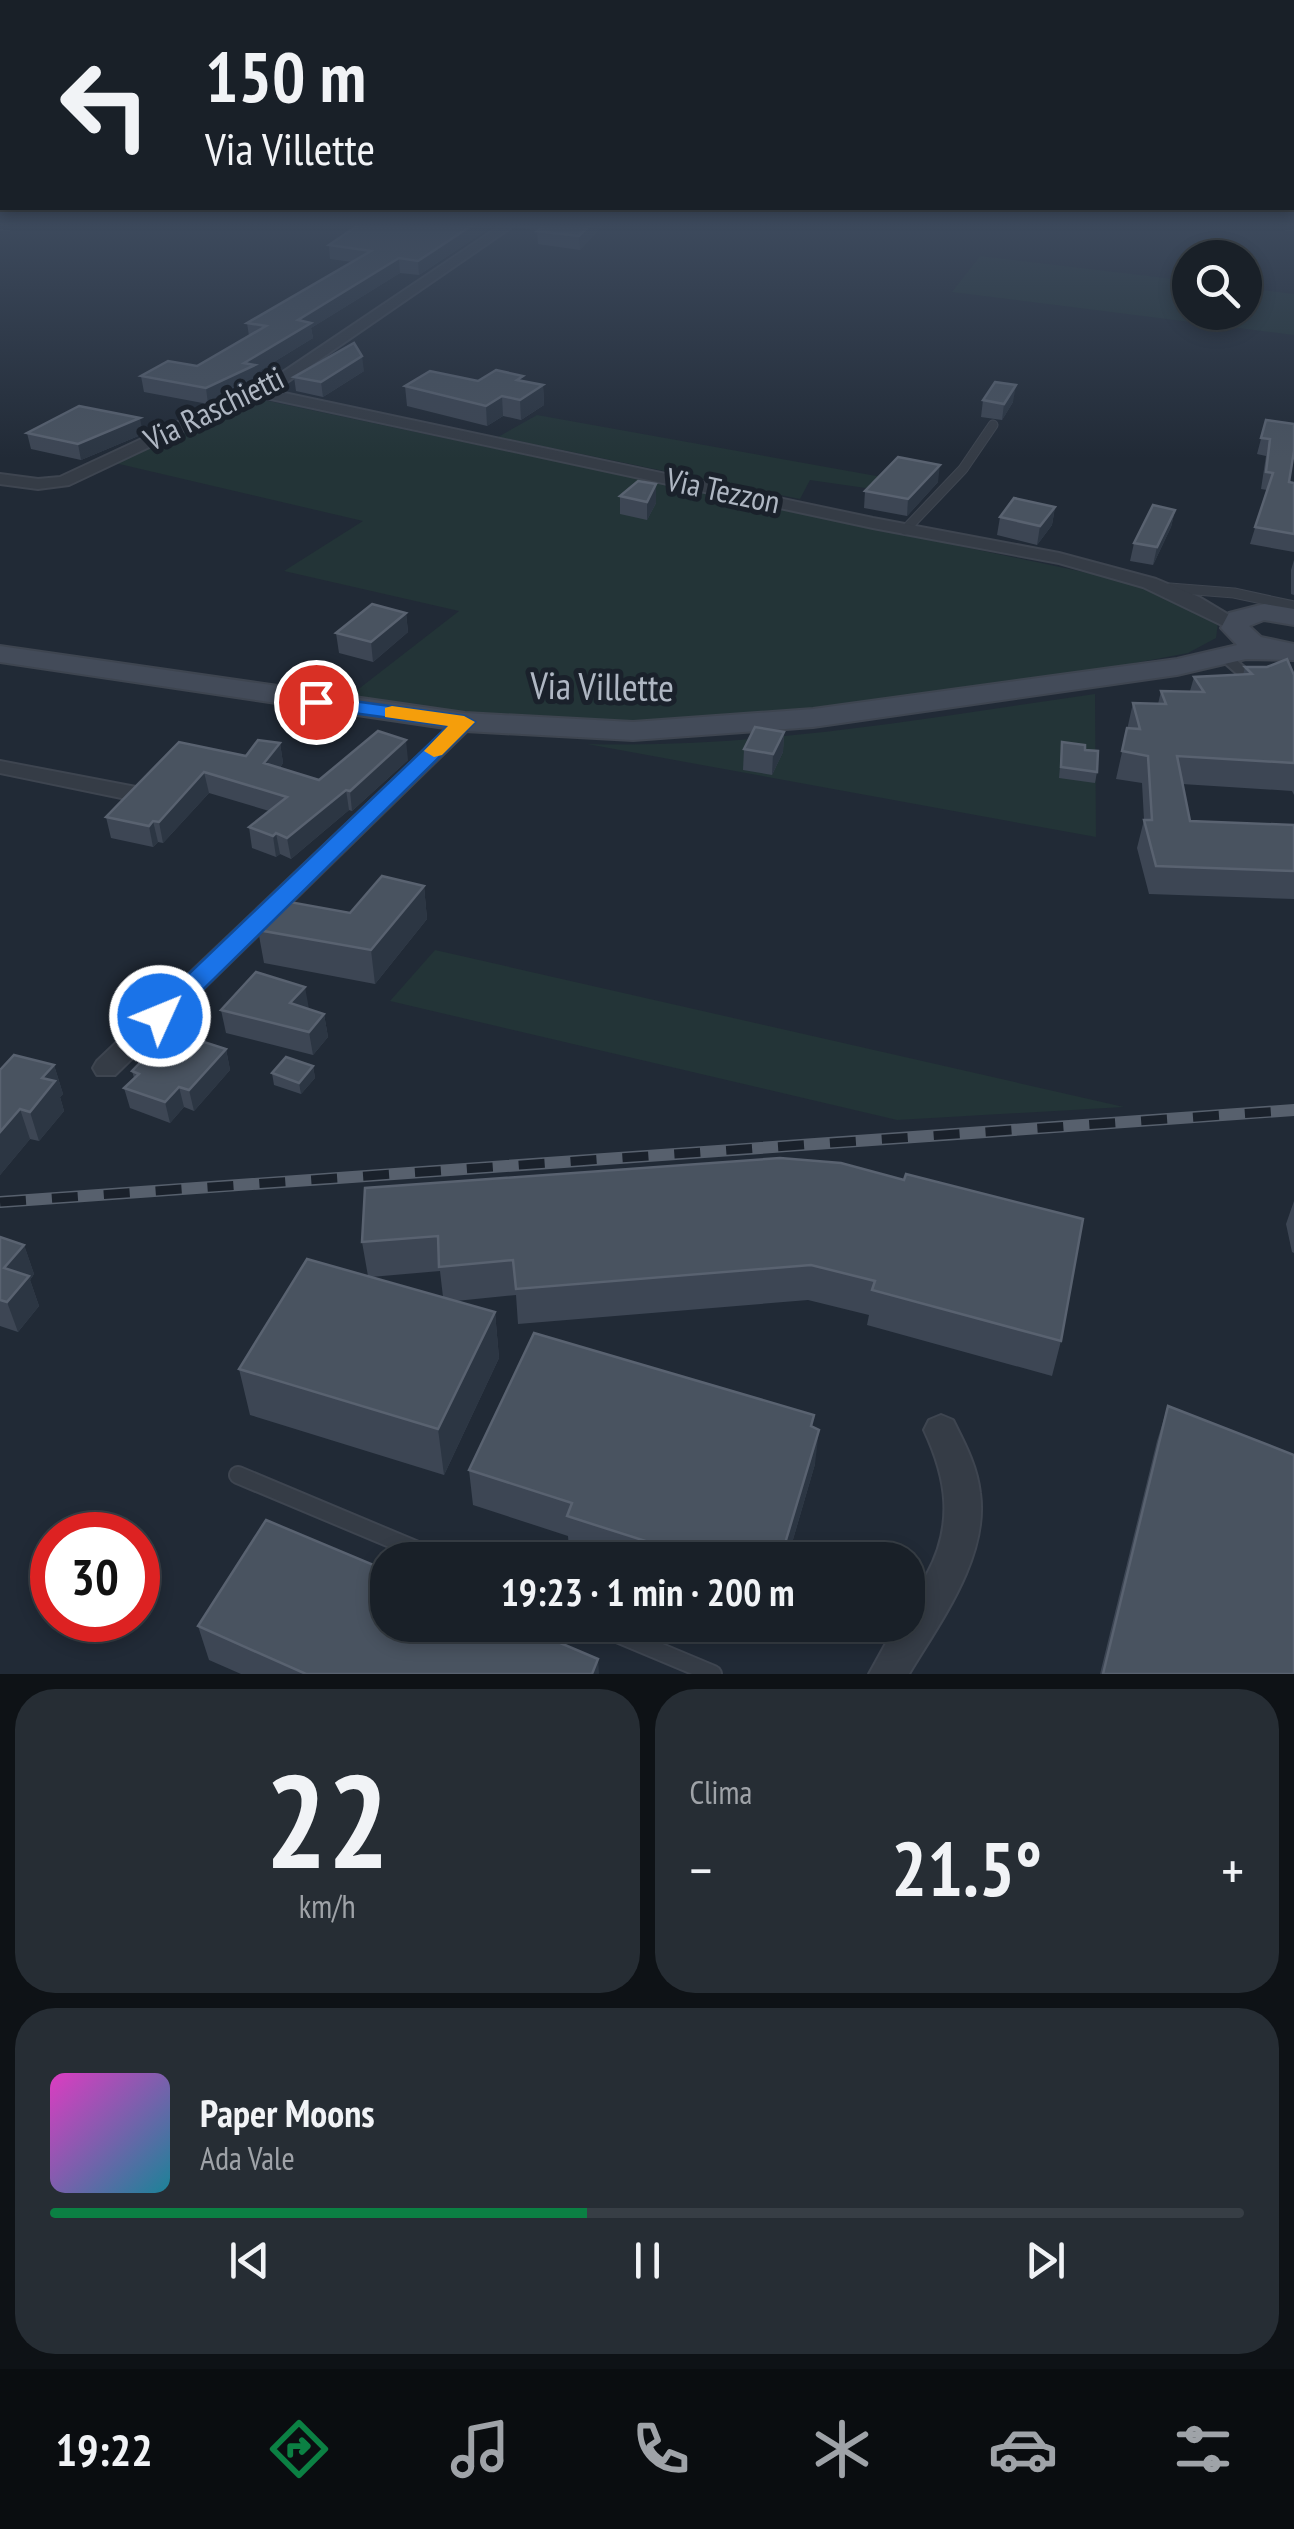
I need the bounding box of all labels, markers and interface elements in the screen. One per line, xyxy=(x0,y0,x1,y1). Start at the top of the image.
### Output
text: 150 m xyxy=(205,31,366,121)
icon: left xyxy=(40,40,170,170)
text: Via Villette xyxy=(205,119,375,177)
map controls xyxy=(1172,240,1262,330)
button: search xyxy=(1172,240,1262,330)
street label: Via Raschietti xyxy=(136,356,290,460)
street label: Via Tezzon xyxy=(662,457,784,523)
pin xyxy=(274,660,359,745)
street label: Via Villette xyxy=(529,660,674,711)
icon: arrive xyxy=(289,675,344,730)
position arrow xyxy=(108,964,212,1068)
speed limit sign: 30 xyxy=(30,1512,160,1642)
text: 19:23 · 1 min · 200 m xyxy=(501,1567,794,1616)
text: 22 xyxy=(265,1736,389,1904)
text: Clima xyxy=(690,1771,752,1813)
text: 21.5° xyxy=(891,1820,1042,1917)
text: − xyxy=(690,1834,712,1905)
text: + xyxy=(1221,1834,1244,1905)
text: km/h xyxy=(299,1885,356,1927)
text: Paper Moons xyxy=(200,2088,375,2137)
text: Ada Vale xyxy=(200,2137,295,2179)
icon: previous xyxy=(222,2233,277,2288)
icon: pause xyxy=(620,2233,675,2288)
icon: next xyxy=(1018,2233,1073,2288)
icon: directions xyxy=(264,2414,334,2484)
icon: music xyxy=(445,2414,515,2484)
icon: phone xyxy=(626,2414,696,2484)
icon: climate xyxy=(807,2414,877,2484)
icon: car xyxy=(988,2414,1058,2484)
icon: filters xyxy=(1168,2414,1238,2484)
text: 19:22 xyxy=(55,2420,153,2478)

